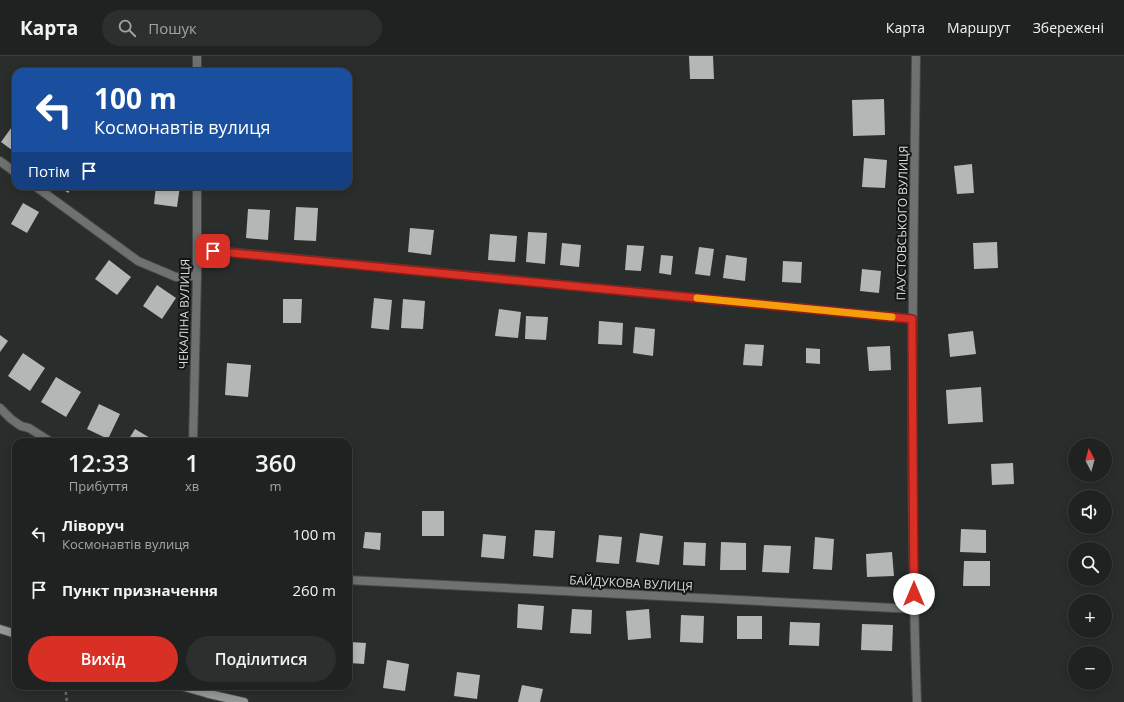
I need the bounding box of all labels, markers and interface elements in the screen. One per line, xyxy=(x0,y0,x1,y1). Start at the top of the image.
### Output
search box xyxy=(102,10,382,46)
text: Карта xyxy=(20,15,78,41)
icon: search xyxy=(116,17,138,39)
text: Пошук xyxy=(148,18,197,38)
text: Карта xyxy=(886,18,925,37)
text: Маршрут xyxy=(947,18,1011,37)
text: Збережені xyxy=(1033,18,1104,37)
text: 100 m xyxy=(94,79,177,117)
icon: left xyxy=(28,84,80,136)
text: Космонавтів вулиця xyxy=(94,115,271,139)
street label: ПАУСТОВСЬКОГО ВУЛИЦЯ xyxy=(892,146,912,300)
icon: arrive xyxy=(78,160,100,182)
text: Потім xyxy=(28,161,70,181)
pin xyxy=(196,234,230,268)
icon: arrive xyxy=(202,240,224,262)
street label: ЧЕКАЛІНА ВУЛИЦЯ xyxy=(175,259,193,369)
north arrow xyxy=(1068,438,1112,482)
map controls xyxy=(1068,438,1112,690)
text: 12:33 xyxy=(68,446,129,479)
text: 1 xyxy=(185,446,199,479)
text: 360 xyxy=(255,446,296,479)
text: Прибуття xyxy=(69,477,128,495)
text: хв xyxy=(185,477,199,495)
text: m xyxy=(270,477,282,495)
button: sound xyxy=(1068,490,1112,534)
text: Ліворуч xyxy=(62,515,124,535)
icon: left xyxy=(28,523,50,545)
text: 100 m xyxy=(292,524,336,544)
text: Космонавтів вулиця xyxy=(62,535,190,553)
button: search xyxy=(1068,542,1112,586)
street label: БАЙДУКОВА ВУЛИЦЯ xyxy=(569,571,693,595)
position arrow xyxy=(893,573,935,615)
icon: arrive xyxy=(28,579,50,601)
text: Пункт призначення xyxy=(62,580,218,600)
text: 260 m xyxy=(292,580,336,600)
button: + xyxy=(1068,594,1112,638)
button: Вихід xyxy=(28,636,178,682)
button: Поділитися xyxy=(186,636,336,682)
button: − xyxy=(1068,646,1112,690)

